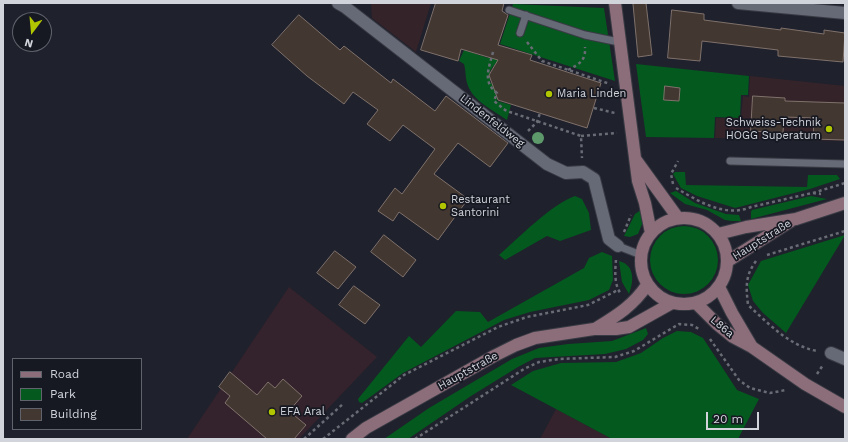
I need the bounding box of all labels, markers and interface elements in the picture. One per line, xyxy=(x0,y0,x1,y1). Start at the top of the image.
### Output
north arrow xyxy=(12,12,52,52)
text: N xyxy=(23,36,35,50)
place label: Maria Linden xyxy=(557,87,626,101)
marker: Maria Linden xyxy=(544,89,554,99)
street label: Lindenfeldweg xyxy=(457,92,527,150)
place label: Schweiss-Technik HOGG Superatum xyxy=(726,116,821,142)
marker: Schweiss-Technik HOGG Superatum xyxy=(824,124,834,134)
place label: Restaurant Santorini xyxy=(451,193,510,219)
marker: Restaurant Santorini xyxy=(438,201,448,211)
street label: Hauptstraße xyxy=(730,217,794,263)
street label: L86a xyxy=(708,314,736,340)
street label: Hauptstraße xyxy=(436,349,500,393)
legend xyxy=(12,358,142,430)
text: Road xyxy=(50,367,79,381)
text: Park xyxy=(50,387,76,401)
scale bar xyxy=(708,404,761,430)
place label: EFA Aral xyxy=(280,405,325,419)
text: Building xyxy=(50,407,97,421)
marker: EFA Aral xyxy=(267,407,277,417)
text: 20 m xyxy=(713,412,743,426)

